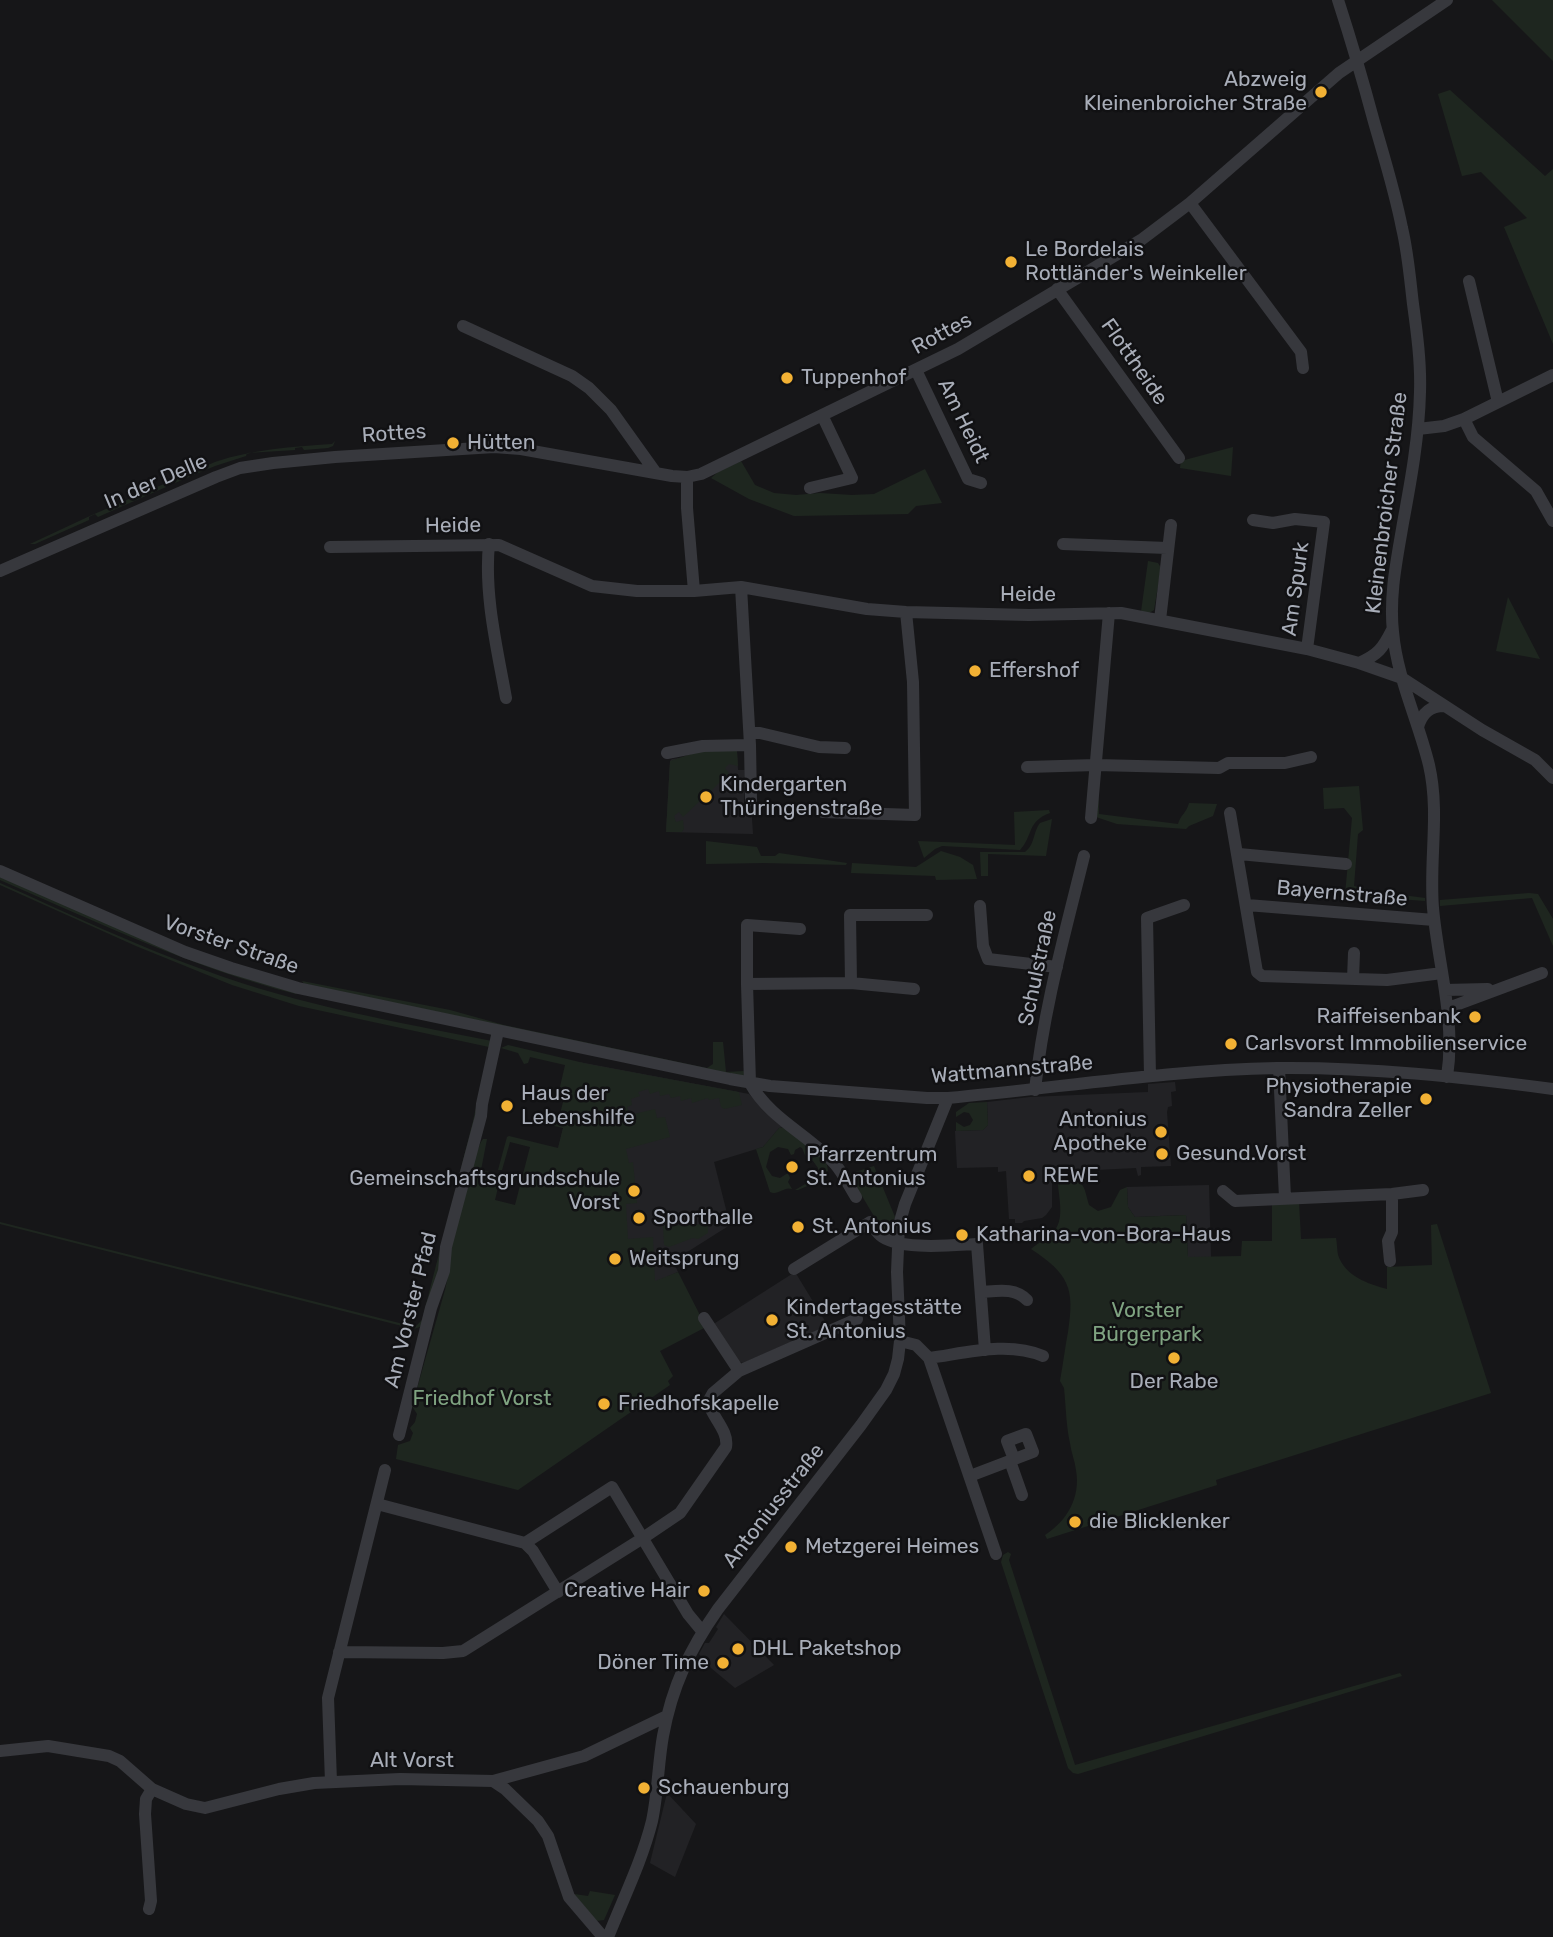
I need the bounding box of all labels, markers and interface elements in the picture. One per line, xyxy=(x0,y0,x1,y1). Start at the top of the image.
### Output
place label: Abzweig Kleinenbroicher Straße xyxy=(1084,67,1307,117)
marker: Abzweig Kleinenbroicher Straße xyxy=(1313,84,1329,100)
place label: Le Bordelais Rottländer's Weinkeller xyxy=(1025,237,1247,287)
marker: Le Bordelais Rottländer's Weinkeller xyxy=(1003,254,1019,270)
street label: Rottes xyxy=(908,308,976,360)
street label: Flottheide xyxy=(1095,314,1173,410)
place label: Tuppenhof xyxy=(801,365,906,391)
marker: Tuppenhof xyxy=(779,370,795,386)
street label: Am Heidt xyxy=(932,375,994,467)
street label: Kleinenbroicher Straße xyxy=(1361,391,1413,615)
street label: Rottes xyxy=(361,419,427,449)
place label: Hütten xyxy=(467,430,536,456)
marker: Hütten xyxy=(445,435,461,451)
street label: In der Delle xyxy=(101,449,211,515)
street label: Heide xyxy=(425,513,481,539)
street label: Am Spurk xyxy=(1277,540,1315,638)
street label: Heide xyxy=(1000,582,1056,608)
place label: Effershof xyxy=(989,658,1079,684)
marker: Effershof xyxy=(967,663,983,679)
place label: Kindergarten Thüringenstraße xyxy=(720,772,882,822)
marker: Kindergarten Thüringenstraße xyxy=(698,789,714,805)
street label: Bayernstraße xyxy=(1275,876,1409,912)
street label: Schulstraße xyxy=(1013,908,1063,1028)
street label: Vorster Straße xyxy=(160,910,302,980)
place label: Raiffeisenbank xyxy=(1317,1004,1461,1030)
marker: Raiffeisenbank xyxy=(1467,1009,1483,1025)
place label: Carlsvorst Immobilienservice xyxy=(1245,1031,1527,1057)
marker: Carlsvorst Immobilienservice xyxy=(1223,1036,1239,1052)
street label: Wattmannstraße xyxy=(930,1050,1094,1090)
place label: Physiotherapie Sandra Zeller xyxy=(1266,1074,1412,1124)
place label: Haus der Lebenshilfe xyxy=(521,1081,635,1131)
marker: Physiotherapie Sandra Zeller xyxy=(1418,1091,1434,1107)
marker: Haus der Lebenshilfe xyxy=(499,1098,515,1114)
place label: Antonius Apotheke xyxy=(1054,1107,1147,1157)
marker: Antonius Apotheke xyxy=(1153,1124,1169,1140)
place label: Gesund.Vorst xyxy=(1176,1141,1306,1167)
place label: Pfarrzentrum St. Antonius xyxy=(806,1142,937,1192)
marker: Gesund.Vorst xyxy=(1154,1146,1170,1162)
marker: Pfarrzentrum St. Antonius xyxy=(784,1159,800,1175)
place label: REWE xyxy=(1043,1163,1099,1189)
place label: Gemeinschaftsgrundschule Vorst xyxy=(349,1166,620,1216)
marker: REWE xyxy=(1021,1168,1037,1184)
marker: Gemeinschaftsgrundschule Vorst xyxy=(626,1183,642,1199)
place label: Sporthalle xyxy=(653,1205,753,1231)
marker: Sporthalle xyxy=(631,1210,647,1226)
place label: St. Antonius xyxy=(812,1214,932,1240)
marker: St. Antonius xyxy=(790,1219,806,1235)
place label: Katharina-von-Bora-Haus xyxy=(976,1222,1231,1248)
marker: Katharina-von-Bora-Haus xyxy=(954,1227,970,1243)
street label: Am Vorster Pfad xyxy=(379,1229,443,1391)
place label: Weitsprung xyxy=(629,1246,740,1272)
marker: Weitsprung xyxy=(607,1251,623,1267)
place label: Kindertagesstätte St. Antonius xyxy=(786,1295,962,1345)
park label: Vorster Bürgerpark xyxy=(1092,1298,1202,1348)
marker: Kindertagesstätte St. Antonius xyxy=(764,1312,780,1328)
marker: Der Rabe xyxy=(1166,1350,1182,1366)
place label: Der Rabe xyxy=(1130,1369,1218,1395)
park label: Friedhof Vorst xyxy=(413,1386,551,1412)
place label: Friedhofskapelle xyxy=(618,1391,779,1417)
marker: Friedhofskapelle xyxy=(596,1396,612,1412)
street label: Antoniusstraße xyxy=(718,1439,830,1573)
place label: die Blicklenker xyxy=(1089,1509,1230,1535)
marker: die Blicklenker xyxy=(1067,1514,1083,1530)
place label: Metzgerei Heimes xyxy=(805,1534,979,1560)
marker: Metzgerei Heimes xyxy=(783,1539,799,1555)
place label: Creative Hair xyxy=(564,1578,690,1604)
marker: Creative Hair xyxy=(696,1583,712,1599)
place label: DHL Paketshop xyxy=(752,1636,902,1662)
marker: DHL Paketshop xyxy=(730,1641,746,1657)
place label: Döner Time xyxy=(597,1650,709,1676)
marker: Döner Time xyxy=(715,1655,731,1671)
street label: Alt Vorst xyxy=(370,1748,454,1774)
place label: Schauenburg xyxy=(658,1775,790,1801)
marker: Schauenburg xyxy=(636,1780,652,1796)

